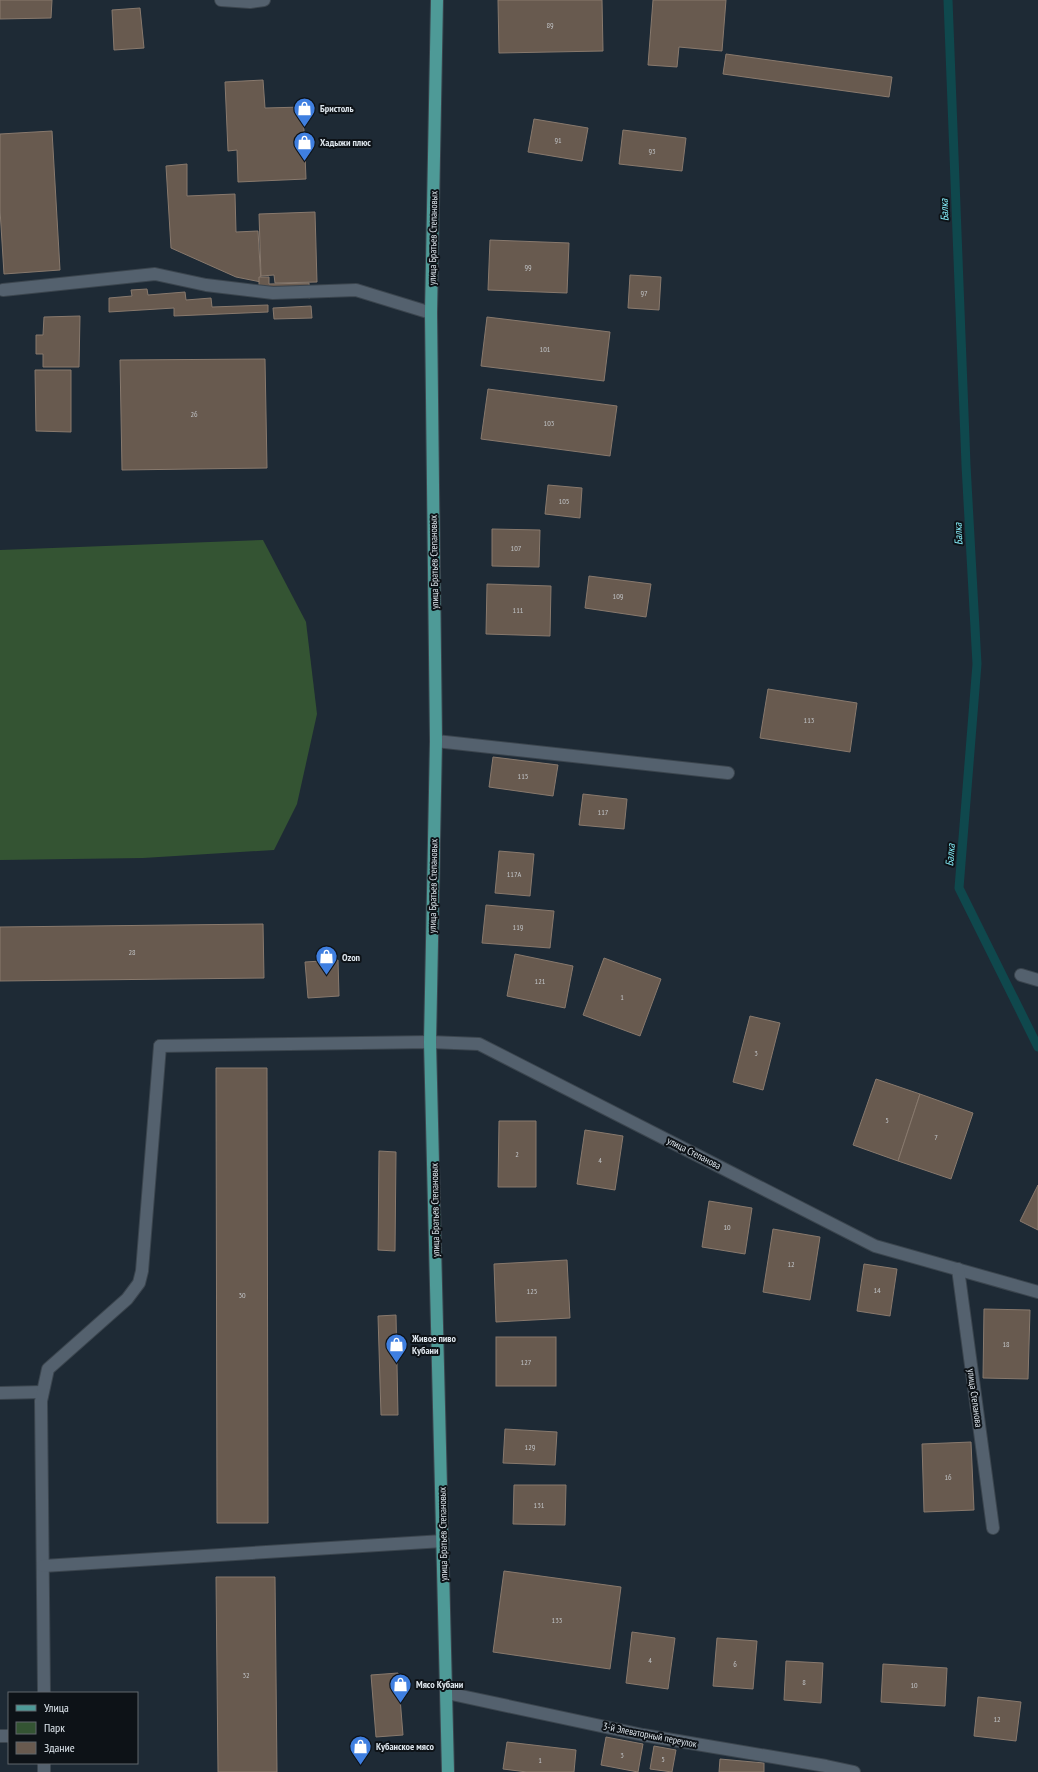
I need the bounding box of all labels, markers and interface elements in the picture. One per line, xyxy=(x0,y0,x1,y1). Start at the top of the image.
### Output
house number: 89 xyxy=(546,20,554,30)
shop icon: Бристоль xyxy=(291,95,317,128)
place label: Бристоль xyxy=(320,102,354,115)
shop icon: Хадыжи плюс xyxy=(292,129,318,162)
house number: 91 xyxy=(554,135,562,145)
place label: Хадыжи плюс xyxy=(320,136,371,149)
house number: 93 xyxy=(648,146,656,156)
street label: улица Братьев Степановых xyxy=(426,191,440,285)
water label: Балка xyxy=(937,198,951,221)
house number: 99 xyxy=(524,262,532,272)
house number: 97 xyxy=(640,288,648,298)
house number: 101 xyxy=(540,344,551,354)
house number: 26 xyxy=(190,409,198,419)
house number: 103 xyxy=(544,418,555,428)
house number: 105 xyxy=(559,496,569,506)
street label: улица Братьев Степановых xyxy=(427,515,441,609)
water label: Балка xyxy=(950,522,966,546)
house number: 107 xyxy=(511,543,522,553)
house number: 109 xyxy=(613,591,624,601)
house number: 111 xyxy=(513,605,524,615)
house number: 113 xyxy=(804,715,815,725)
house number: 115 xyxy=(518,771,528,781)
house number: 117 xyxy=(598,807,609,817)
street label: улица Братьев Степановых xyxy=(426,839,440,933)
water label: Балка xyxy=(942,843,958,867)
house number: 117А xyxy=(507,869,522,879)
house number: 119 xyxy=(513,922,524,932)
shop icon: Ozon xyxy=(313,944,339,977)
house number: 28 xyxy=(128,947,136,957)
place label: Ozon xyxy=(342,951,361,964)
house number: 121 xyxy=(535,976,546,986)
house number: 1 xyxy=(620,992,624,1002)
house number: 3 xyxy=(754,1048,758,1058)
house number: 5 xyxy=(885,1115,889,1125)
house number: 7 xyxy=(934,1132,938,1142)
street label: улица Степанова xyxy=(665,1134,723,1172)
house number: 2 xyxy=(515,1149,519,1159)
house number: 4 xyxy=(598,1155,602,1165)
street label: улица Братьев Степановых xyxy=(428,1163,442,1257)
house number: 10 xyxy=(723,1222,731,1232)
house number: 12 xyxy=(787,1259,795,1269)
house number: 14 xyxy=(873,1285,881,1295)
house number: 125 xyxy=(527,1286,537,1296)
house number: 30 xyxy=(238,1290,246,1300)
shop icon: Живое пиво Кубани xyxy=(383,1331,409,1364)
place label: Живое пиво Кубани xyxy=(411,1332,457,1357)
house number: 18 xyxy=(1002,1339,1010,1349)
house number: 127 xyxy=(521,1357,532,1367)
street label: улица Степанова xyxy=(964,1368,986,1428)
house number: 129 xyxy=(525,1442,536,1452)
house number: 16 xyxy=(944,1472,952,1482)
street label: улица Братьев Степановых xyxy=(436,1487,450,1581)
house number: 131 xyxy=(534,1500,545,1510)
house number: 133 xyxy=(552,1615,563,1625)
house number: 4 xyxy=(648,1655,652,1665)
house number: 6 xyxy=(733,1659,737,1669)
house number: 32 xyxy=(242,1670,250,1680)
shop icon: Мясо Кубани xyxy=(387,1671,413,1704)
house number: 8 xyxy=(802,1677,806,1687)
place label: Мясо Кубани xyxy=(416,1678,464,1691)
house number: 10 xyxy=(910,1680,918,1690)
legend xyxy=(8,1692,138,1764)
text: Улица xyxy=(44,1700,69,1715)
house number: 12 xyxy=(993,1714,1001,1724)
text: Парк xyxy=(44,1720,65,1735)
street label: 3-й Элеваторный переулок xyxy=(602,1720,698,1750)
shop icon: Кубанское мясо xyxy=(348,1733,374,1766)
text: Здание xyxy=(44,1740,75,1755)
place label: Кубанское мясо xyxy=(376,1740,434,1753)
house number: 3 xyxy=(620,1750,624,1760)
house number: 5 xyxy=(661,1754,665,1764)
house number: 1 xyxy=(538,1755,542,1765)

